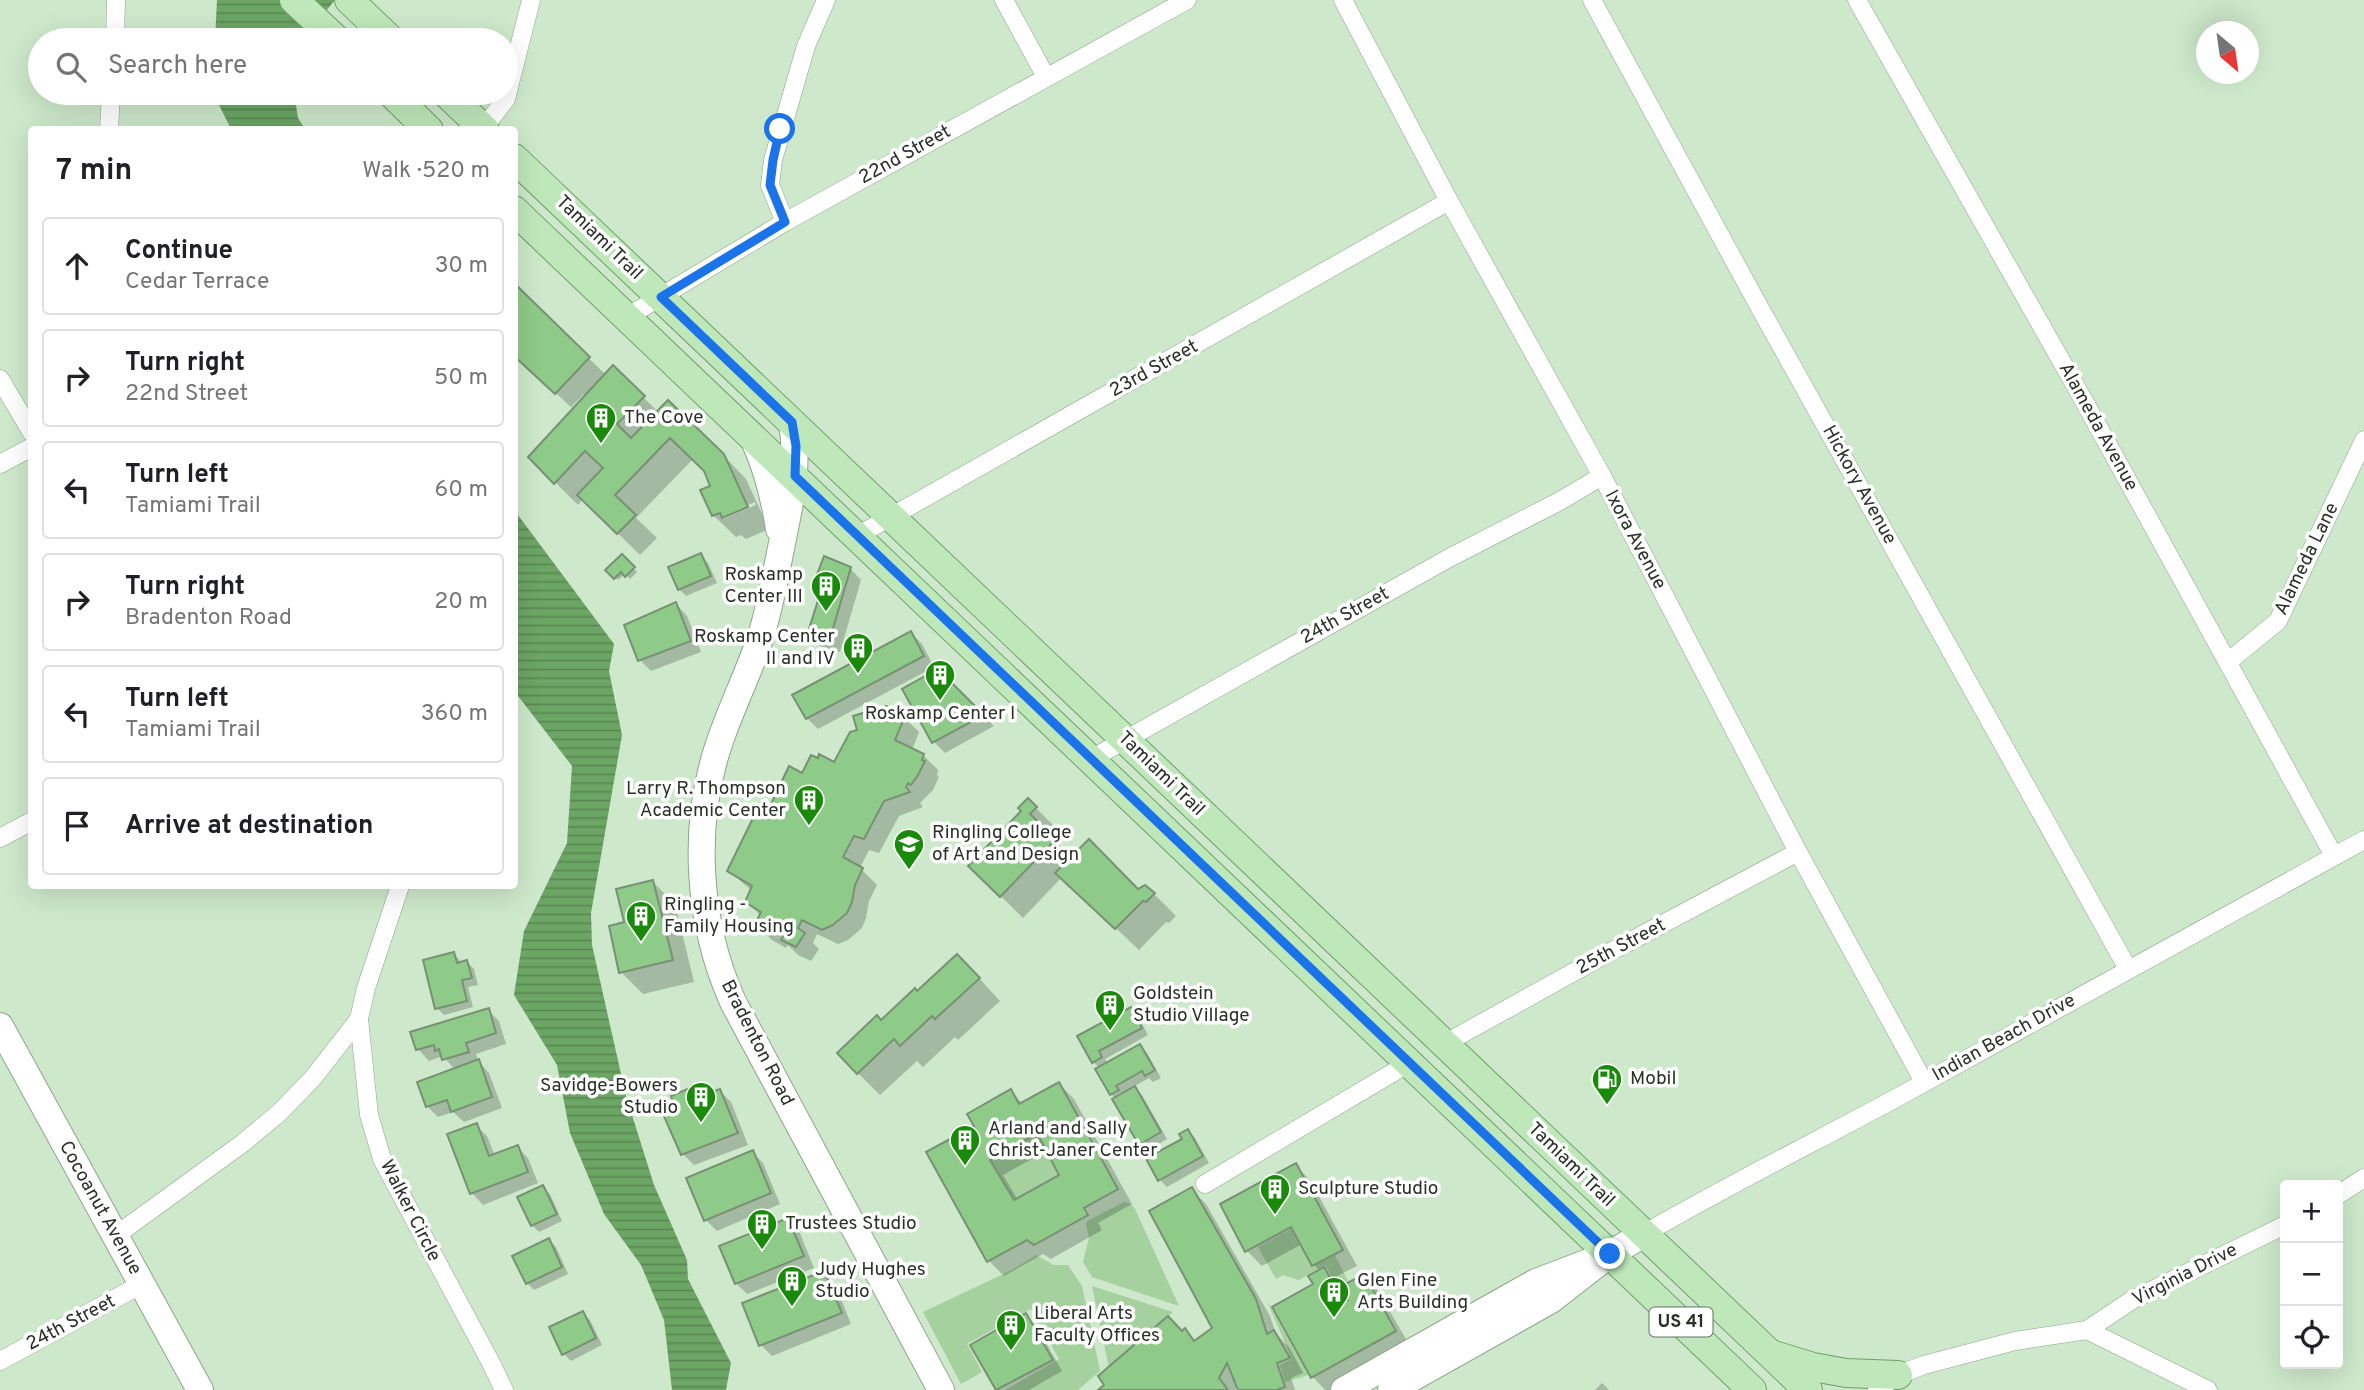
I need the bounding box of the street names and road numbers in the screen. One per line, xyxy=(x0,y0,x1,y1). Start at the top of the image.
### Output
street label: 22nd Street xyxy=(855,120,955,190)
street label: Tamiami Trail xyxy=(550,190,648,286)
street label: 23rd Street xyxy=(1106,335,1202,403)
street label: Alameda Avenue xyxy=(2053,359,2143,495)
street label: Hickory Avenue xyxy=(1816,421,1902,549)
street label: Ixora Avenue xyxy=(1599,486,1671,594)
street label: Alameda Lane xyxy=(2269,499,2345,619)
street label: 24th Street xyxy=(1297,582,1393,650)
street label: Tamiami Trail xyxy=(1112,726,1210,822)
street label: 25th Street xyxy=(1572,913,1670,981)
street label: Bradenton Road xyxy=(715,976,799,1110)
street label: Indian Beach Drive xyxy=(1928,989,2080,1087)
street label: Tamiami Trail xyxy=(1522,1117,1620,1213)
street label: Cocoanut Avenue xyxy=(53,1137,147,1279)
street label: Walker Circle xyxy=(374,1156,446,1266)
street label: Virginia Drive xyxy=(2128,1238,2242,1312)
street label: 24th Street xyxy=(22,1290,120,1356)
road number: US 41 xyxy=(1650,1308,1712,1336)

